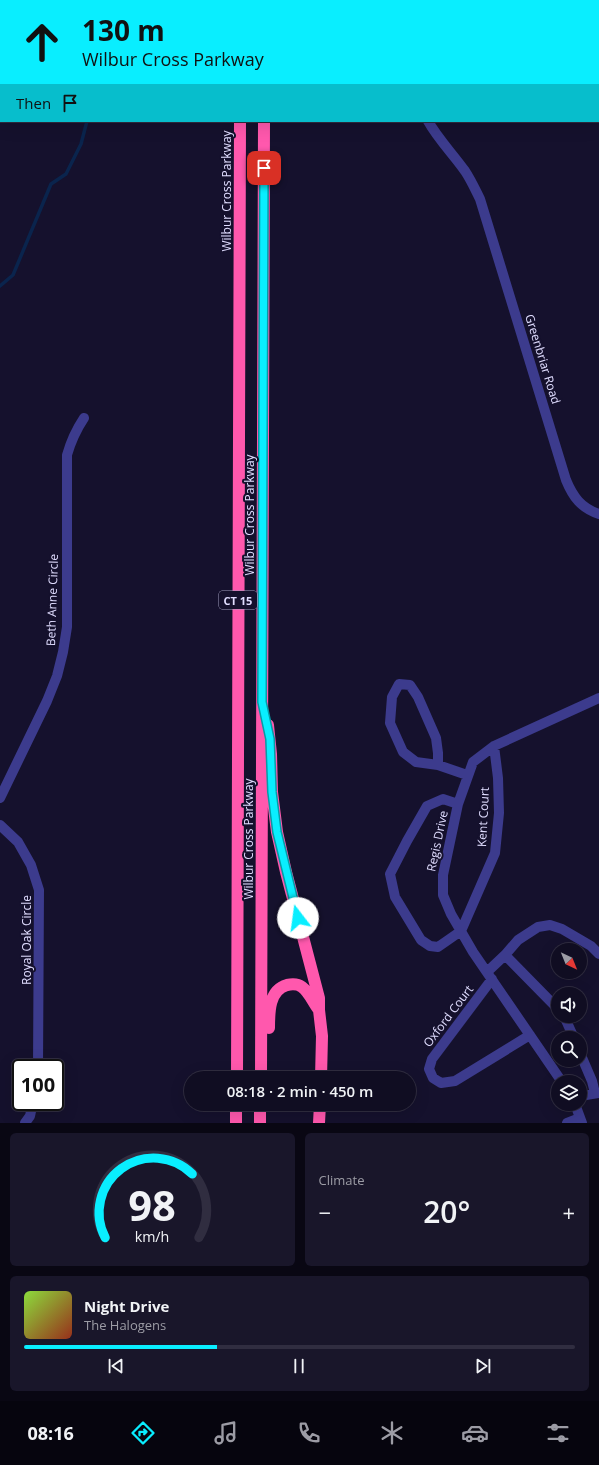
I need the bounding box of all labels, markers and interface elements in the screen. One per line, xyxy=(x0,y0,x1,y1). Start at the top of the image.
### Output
text: 130 m xyxy=(82,11,165,49)
icon: ahead xyxy=(16,16,68,68)
text: Wilbur Cross Parkway xyxy=(82,47,264,71)
icon: arrive xyxy=(59,92,81,114)
text: Then xyxy=(16,93,51,113)
street label: Wilbur Cross Parkway xyxy=(218,129,235,252)
pin xyxy=(247,151,281,185)
icon: arrive xyxy=(253,157,275,179)
street label: Greenbriar Road xyxy=(521,312,565,406)
street label: Wilbur Cross Parkway xyxy=(241,453,258,576)
street label: Beth Anne Circle xyxy=(42,553,62,646)
road number: CT 15 xyxy=(219,591,257,609)
street label: Wilbur Cross Parkway xyxy=(240,777,257,900)
street label: Kent Court xyxy=(473,787,493,847)
street label: Regis Drive xyxy=(422,809,452,873)
street label: Royal Oak Circle xyxy=(18,895,35,985)
position arrow xyxy=(277,897,319,939)
north arrow xyxy=(551,943,587,979)
map controls xyxy=(551,943,587,1111)
street label: Oxford Court xyxy=(419,982,477,1050)
button: sound xyxy=(551,987,587,1023)
button: search xyxy=(551,1031,587,1067)
speed limit sign: 100 xyxy=(12,1059,64,1111)
button: layers xyxy=(551,1075,587,1111)
text: 08:18 · 2 min · 450 m xyxy=(227,1081,373,1101)
text: Climate xyxy=(319,1171,364,1189)
text: 98 xyxy=(128,1176,176,1232)
text: 20° xyxy=(423,1191,470,1232)
text: − xyxy=(319,1197,331,1227)
text: + xyxy=(562,1197,575,1227)
text: km/h xyxy=(135,1226,170,1245)
text: Night Drive xyxy=(84,1296,169,1316)
text: The Halogens xyxy=(84,1316,166,1334)
icon: previous xyxy=(105,1355,127,1377)
icon: pause xyxy=(288,1355,310,1377)
icon: next xyxy=(472,1355,494,1377)
icon: directions xyxy=(129,1419,157,1447)
icon: music xyxy=(212,1419,240,1447)
icon: phone xyxy=(295,1419,323,1447)
icon: climate xyxy=(378,1419,406,1447)
icon: car xyxy=(461,1419,489,1447)
icon: filters xyxy=(544,1419,572,1447)
text: 08:16 xyxy=(27,1421,74,1445)

